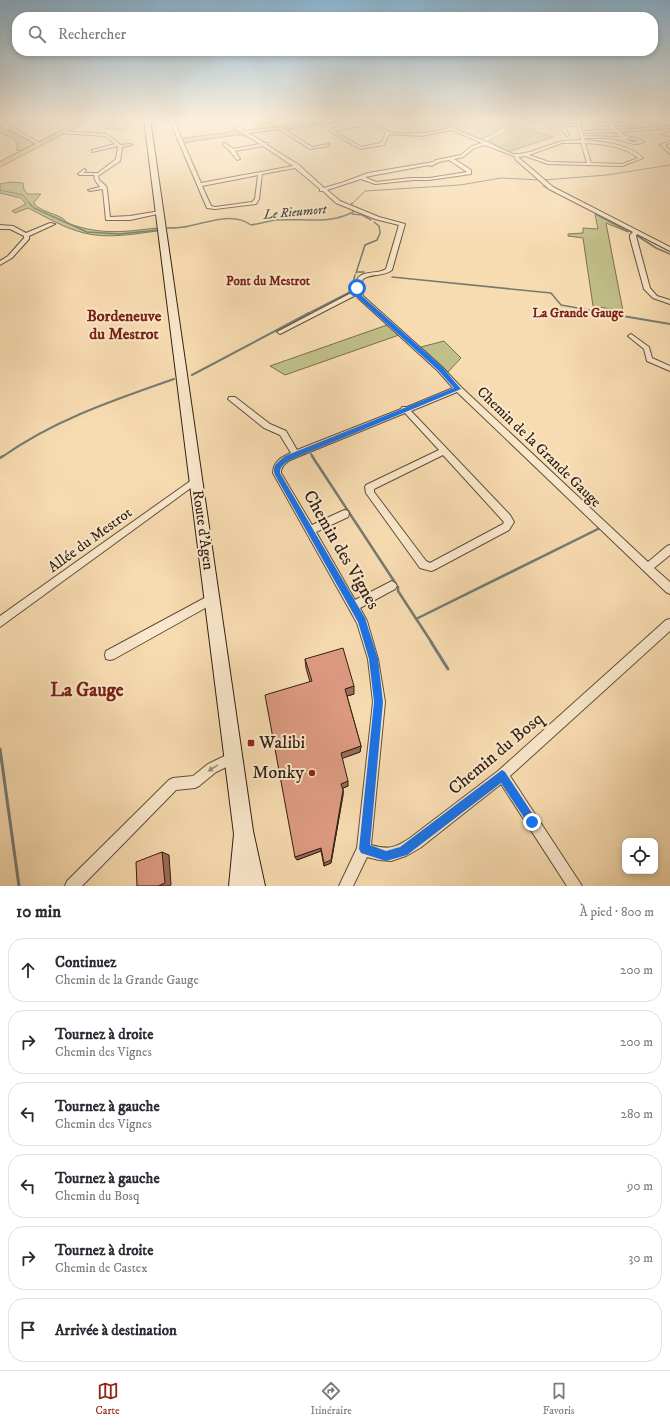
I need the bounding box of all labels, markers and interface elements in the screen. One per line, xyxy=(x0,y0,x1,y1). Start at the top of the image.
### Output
search box xyxy=(12,12,658,56)
icon: search xyxy=(26,23,48,45)
text: Rechercher xyxy=(58,25,126,44)
water label: Le Rieumort xyxy=(262,201,328,223)
district label: Pont du Mestrot xyxy=(226,273,311,289)
route start xyxy=(348,279,366,297)
district label: La Grande Gauge xyxy=(532,305,624,322)
district label: Bordeneuve du Mestrot xyxy=(87,306,162,344)
street label: Chemin de la Grande Gauge xyxy=(473,383,605,511)
street label: Chemin des Vignes xyxy=(298,486,384,614)
street label: Route d'Agen xyxy=(188,489,218,571)
street label: Allée du Mestrot xyxy=(44,503,136,577)
district label: La Gauge xyxy=(50,679,124,702)
street label: Chemin du Bosq xyxy=(444,707,549,800)
place label: Walibi xyxy=(258,732,305,754)
marker: Walibi xyxy=(246,738,256,748)
place label: Monky xyxy=(252,762,304,784)
one-way arrow xyxy=(207,765,219,772)
marker: Monky xyxy=(307,768,317,778)
route end xyxy=(523,813,541,831)
map controls xyxy=(622,838,658,874)
button: locate xyxy=(622,838,658,874)
text: 10 min xyxy=(16,901,61,923)
text: À pied · 800 m xyxy=(579,904,654,920)
text: Continuez xyxy=(55,953,116,972)
icon: ahead xyxy=(17,959,39,981)
text: 200 m xyxy=(620,962,653,978)
text: Chemin de la Grande Gauge xyxy=(55,972,199,988)
text: Tournez à droite xyxy=(55,1025,153,1044)
icon: right xyxy=(17,1031,39,1053)
text: 200 m xyxy=(620,1034,653,1050)
text: Chemin des Vignes xyxy=(55,1044,152,1060)
text: Tournez à gauche xyxy=(55,1097,160,1116)
icon: left xyxy=(17,1103,39,1125)
text: 280 m xyxy=(621,1106,653,1122)
text: Chemin des Vignes xyxy=(55,1116,152,1132)
text: Tournez à gauche xyxy=(55,1169,160,1188)
icon: left xyxy=(17,1175,39,1197)
text: 90 m xyxy=(627,1178,653,1194)
text: Chemin du Bosq xyxy=(55,1188,139,1204)
text: Tournez à droite xyxy=(55,1241,153,1260)
icon: right xyxy=(17,1247,39,1269)
text: 30 m xyxy=(629,1250,653,1266)
text: Chemin de Castex xyxy=(55,1260,148,1276)
icon: arrive xyxy=(17,1319,39,1341)
text: Arrivée à destination xyxy=(55,1321,177,1340)
tab: Carte xyxy=(95,1380,120,1418)
tab: Itinéraire xyxy=(311,1380,352,1418)
tab: Favoris xyxy=(543,1380,575,1418)

